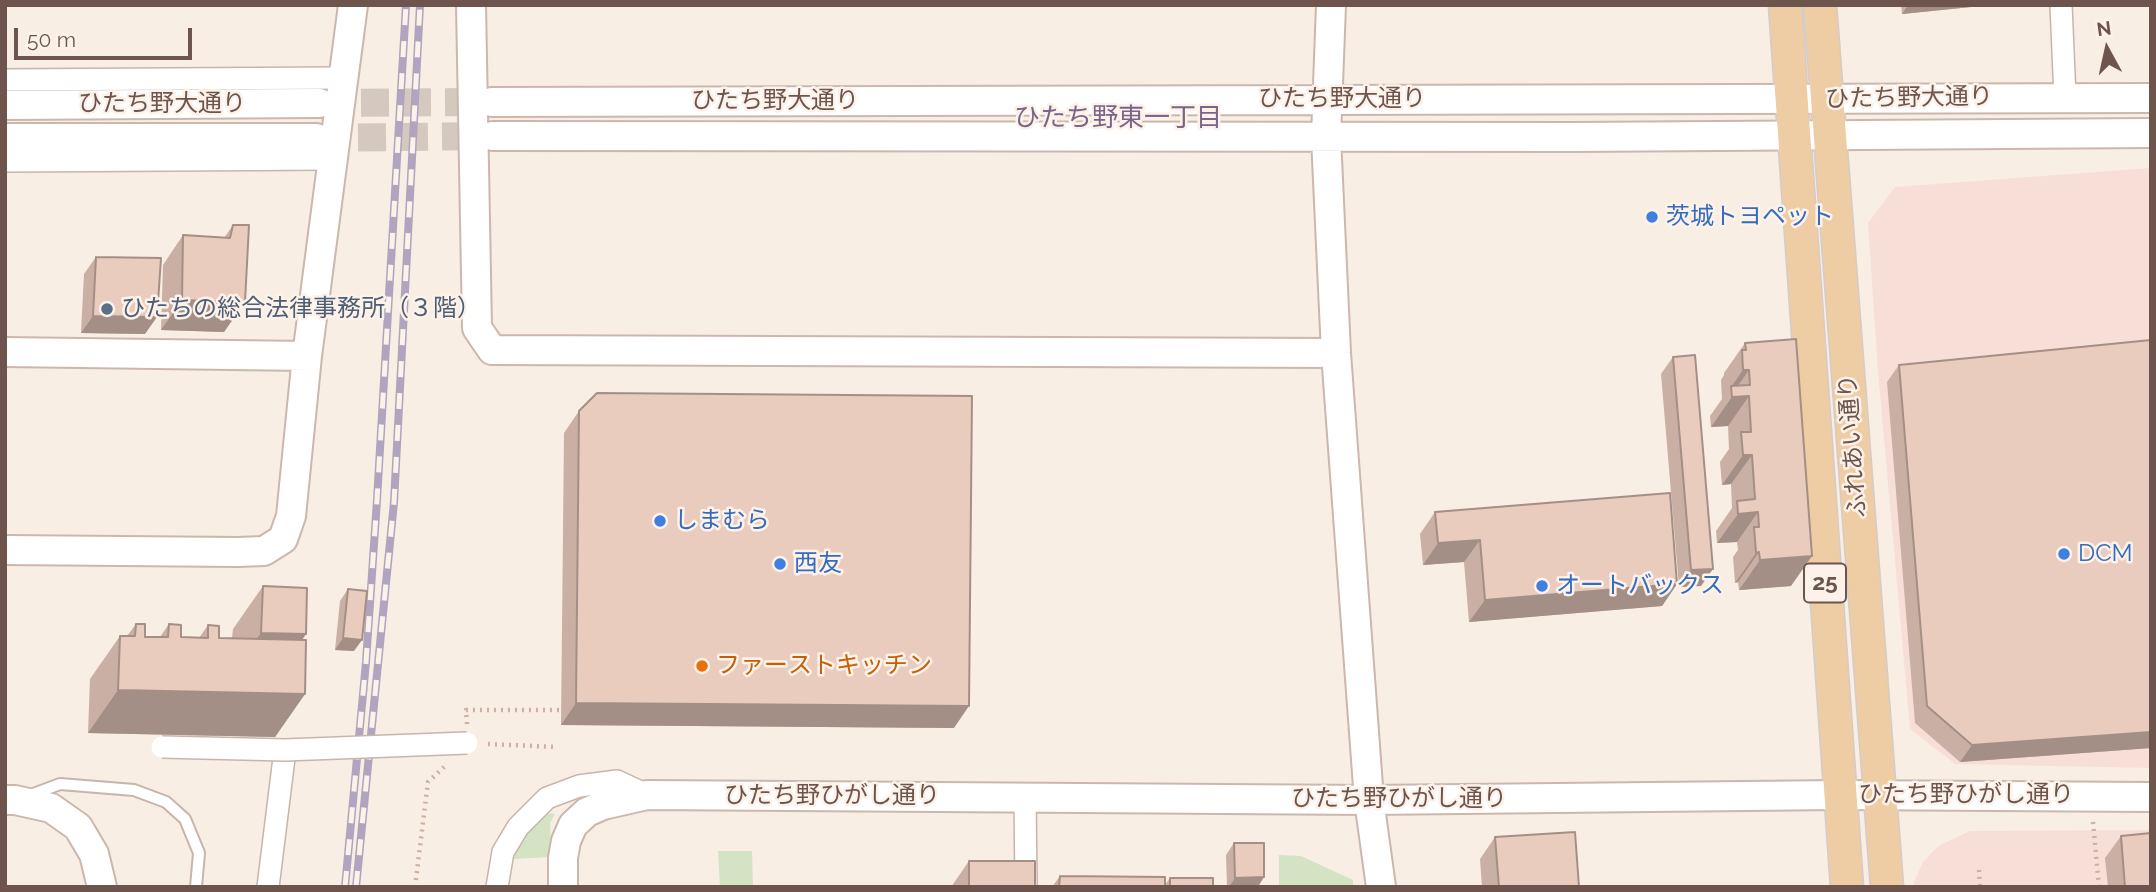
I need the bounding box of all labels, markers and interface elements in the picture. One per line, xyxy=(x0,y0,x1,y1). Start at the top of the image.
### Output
scale bar xyxy=(18,14,196,58)
north arrow xyxy=(2072,14,2142,84)
text: N xyxy=(2095,16,2113,40)
text: 50 m xyxy=(27,27,76,52)
street label: ひたち野大通り xyxy=(1825,82,1993,114)
street label: ひたち野大通り xyxy=(1258,85,1426,113)
street label: ひたち野大通り xyxy=(691,87,859,115)
street label: ひたち野大通り xyxy=(78,90,246,118)
district label: ひたち野東一丁目 xyxy=(1014,102,1222,134)
place label: 茨城トヨペット xyxy=(1666,203,1834,231)
marker: 茨城トヨペット xyxy=(1644,209,1660,225)
place label: ひたちの総合法律事務所（３階） xyxy=(121,295,481,323)
marker: ひたちの総合法律事務所（３階） xyxy=(99,301,115,317)
street label: ふれあい通り xyxy=(1834,373,1872,519)
place label: しまむら xyxy=(674,507,770,535)
marker: しまむら xyxy=(652,513,668,529)
place label: DCM xyxy=(2078,540,2133,568)
marker: DCM xyxy=(2056,546,2072,562)
place label: 西友 xyxy=(794,550,842,578)
marker: 西友 xyxy=(772,556,788,572)
road number: 25 xyxy=(1804,564,1846,603)
place label: オートバックス xyxy=(1556,572,1724,600)
marker: オートバックス xyxy=(1534,578,1550,594)
place label: ファーストキッチン xyxy=(716,652,932,680)
marker: ファーストキッチン xyxy=(694,658,710,674)
street label: ひたち野ひがし通り xyxy=(1858,781,2074,809)
street label: ひたち野ひがし通り xyxy=(724,782,940,810)
street label: ひたち野ひがし通り xyxy=(1291,785,1507,813)

